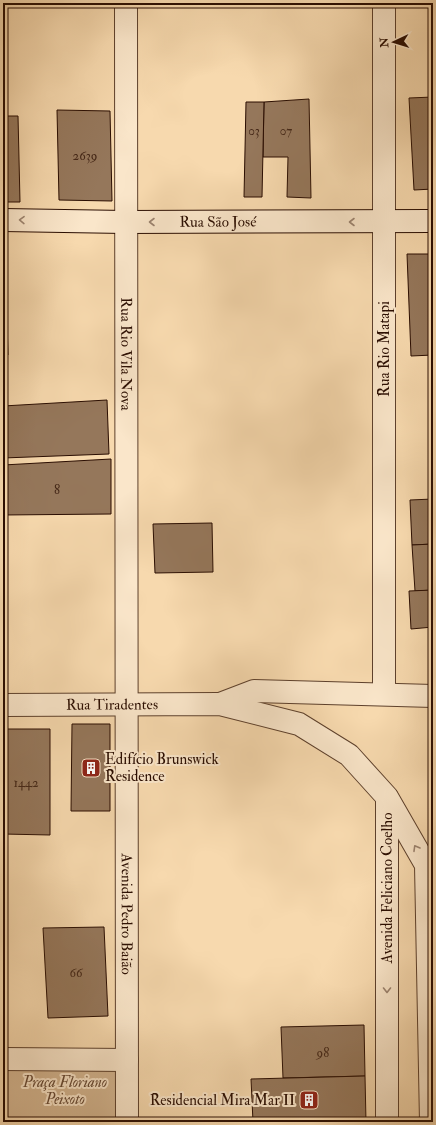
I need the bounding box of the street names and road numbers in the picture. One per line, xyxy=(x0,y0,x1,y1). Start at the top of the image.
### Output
street label: Rua São José xyxy=(179,213,257,233)
street label: Rua Rio Vila Nova xyxy=(116,297,135,411)
street label: Rua Rio Matapi xyxy=(375,301,395,397)
street label: Rua Tiradentes xyxy=(66,695,158,715)
street label: Avenida Feliciano Coelho xyxy=(378,813,397,964)
street label: Avenida Pedro Baião xyxy=(117,852,136,975)

